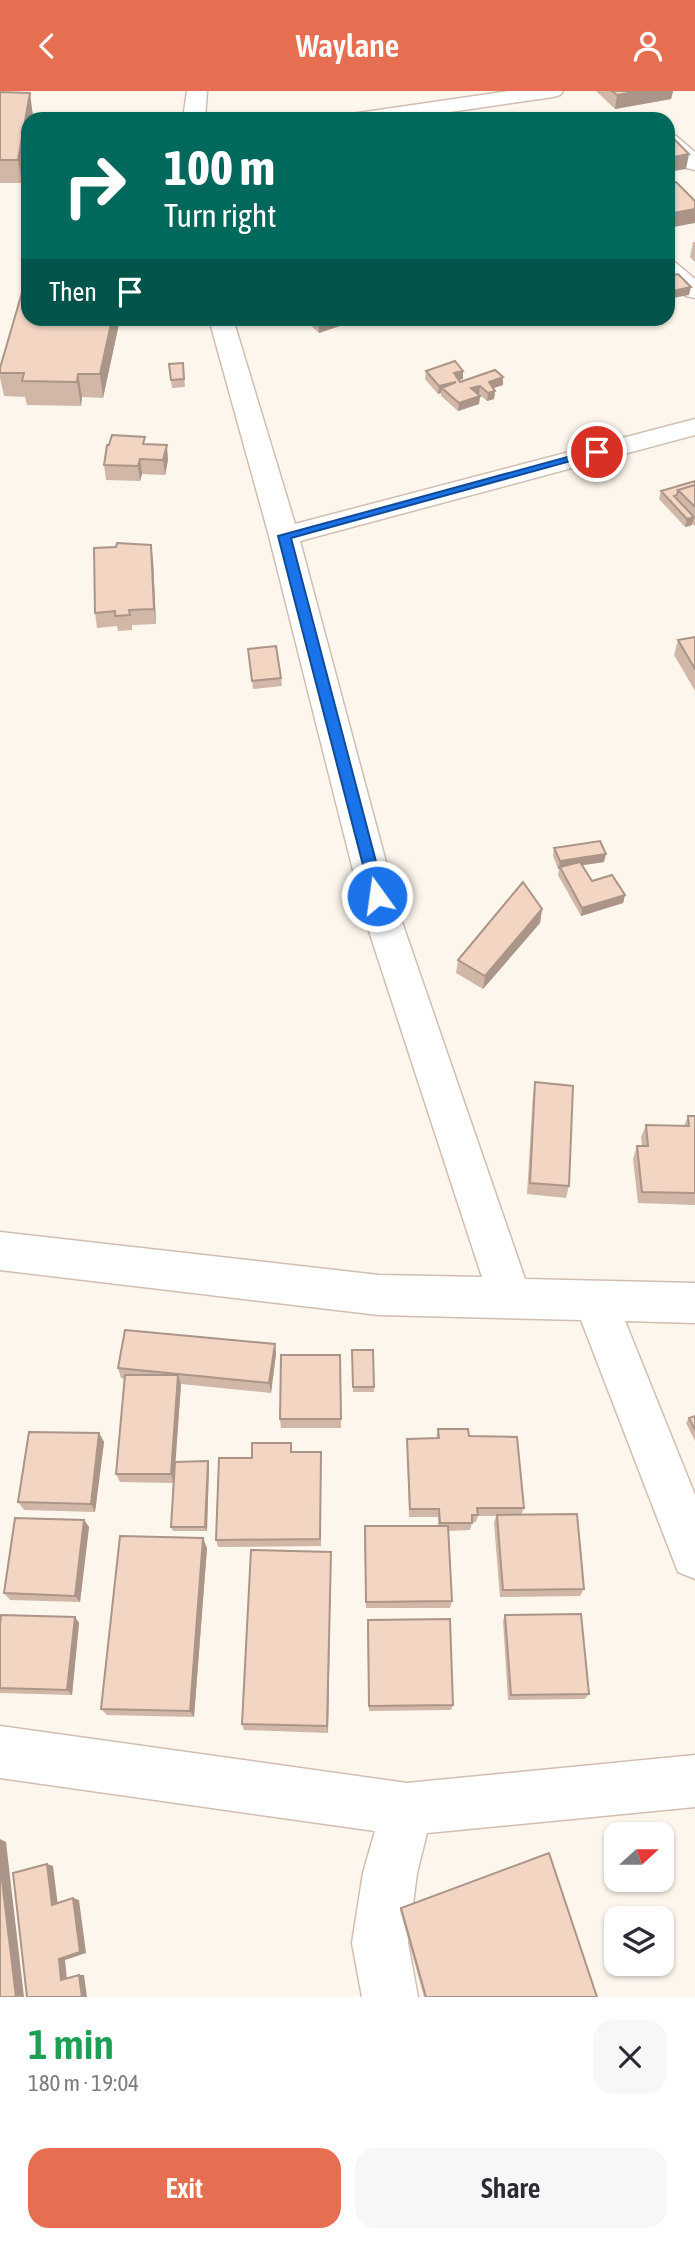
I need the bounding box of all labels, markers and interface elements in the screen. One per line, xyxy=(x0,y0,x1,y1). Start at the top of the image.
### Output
icon: back xyxy=(28,27,66,65)
text: Waylane xyxy=(296,27,399,64)
icon: person xyxy=(629,27,667,65)
text: 100 m xyxy=(164,139,275,195)
icon: right xyxy=(49,140,140,231)
text: Turn right xyxy=(164,197,277,234)
icon: arrive xyxy=(111,273,149,311)
text: Then xyxy=(49,277,97,307)
pin xyxy=(567,422,627,482)
icon: arrive xyxy=(578,433,616,471)
position arrow xyxy=(340,859,414,933)
north arrow xyxy=(604,1822,674,1892)
map controls xyxy=(604,1822,674,1976)
button: layers xyxy=(604,1906,674,1976)
text: 1 min xyxy=(28,2020,114,2068)
button: close xyxy=(593,2020,667,2094)
text: 180 m · 19:04 xyxy=(28,2070,139,2096)
button: Exit xyxy=(28,2148,341,2228)
button: Share xyxy=(355,2148,667,2228)

